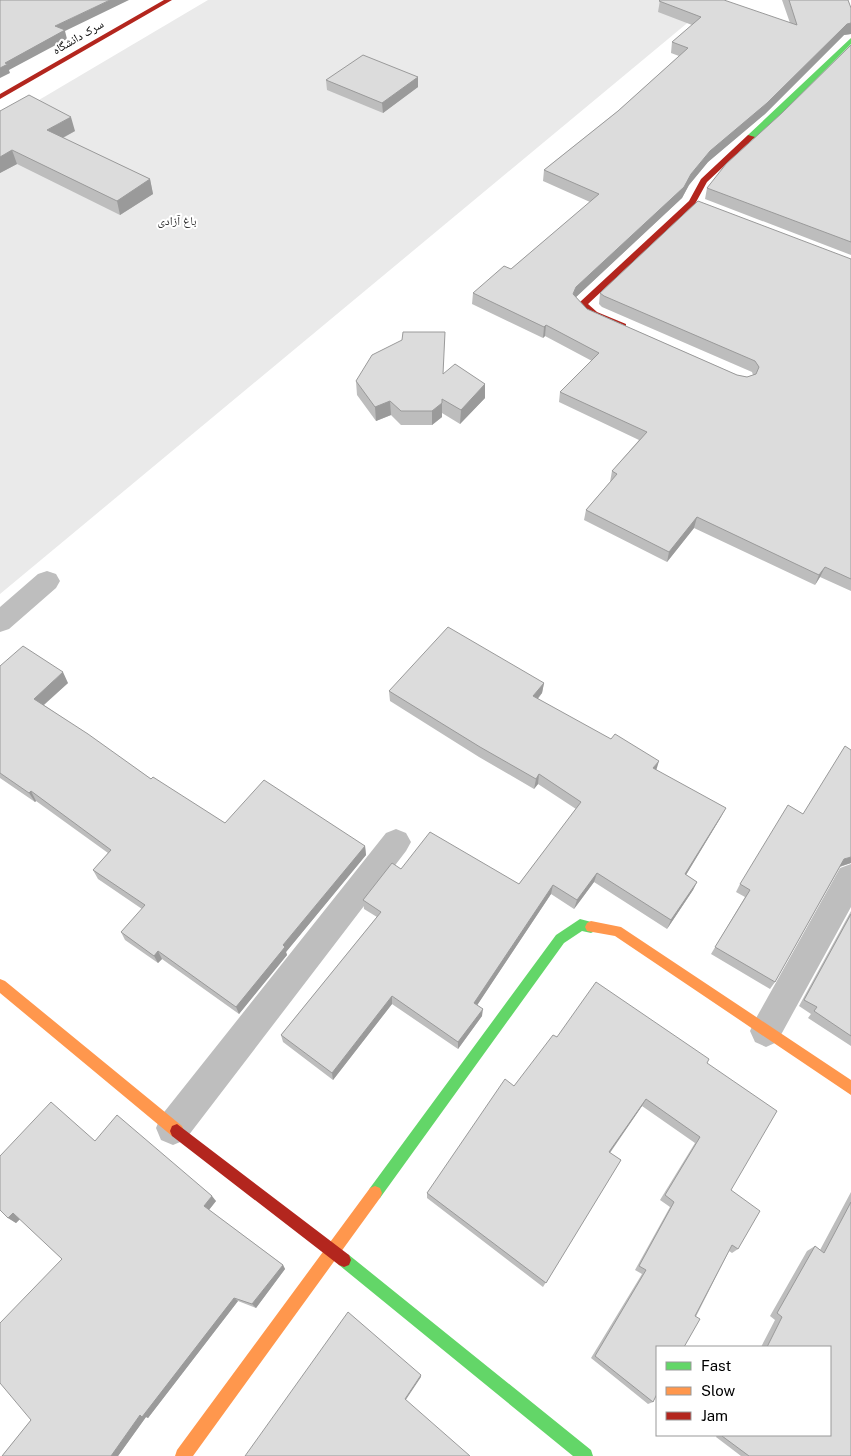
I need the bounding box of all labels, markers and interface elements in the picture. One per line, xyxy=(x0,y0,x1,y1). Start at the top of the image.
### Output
street label: سرک دانشگاه xyxy=(50,17,106,57)
park label: باغ آزادی xyxy=(157,214,197,229)
legend xyxy=(656,1346,831,1436)
text: Fast xyxy=(701,1357,731,1374)
text: Slow xyxy=(701,1382,736,1399)
text: Jam xyxy=(701,1407,728,1424)

